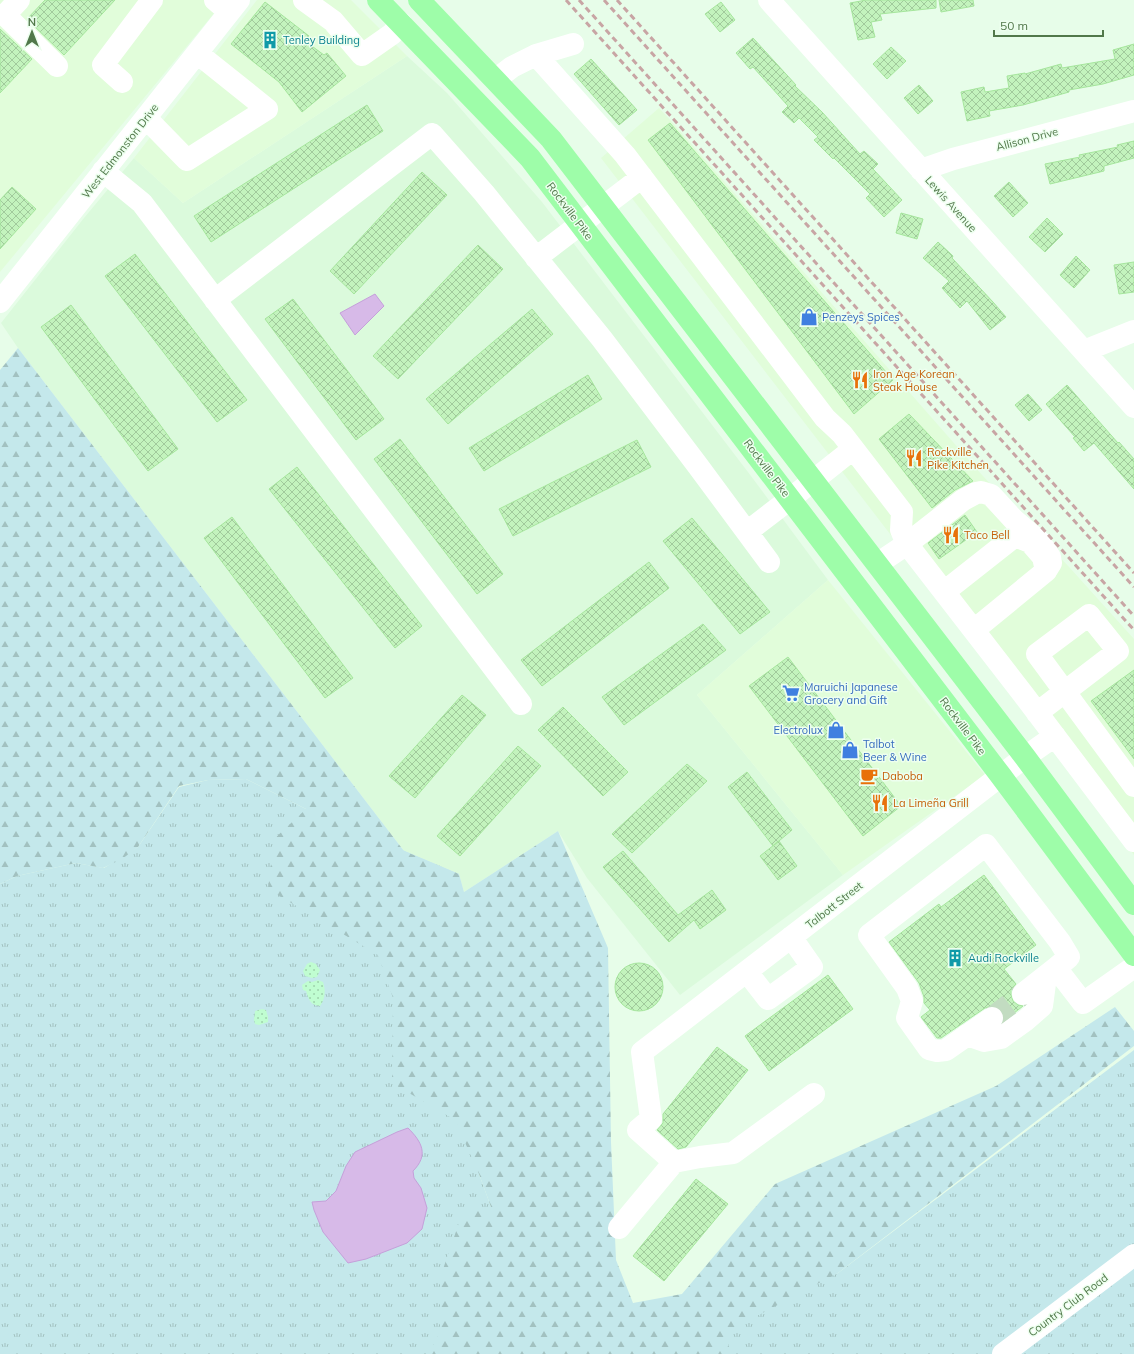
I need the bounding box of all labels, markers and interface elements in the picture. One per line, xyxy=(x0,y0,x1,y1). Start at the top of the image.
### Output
north arrow xyxy=(12,12,52,52)
scale bar xyxy=(994,12,1103,38)
text: N xyxy=(28,15,36,29)
text: 50 m xyxy=(1000,18,1028,33)
building icon: Tenley Building xyxy=(260,30,280,50)
place label: Tenley Building xyxy=(283,33,360,47)
street label: West Edmonston Drive xyxy=(79,101,161,201)
street label: Allison Drive xyxy=(994,124,1060,154)
street label: Lewis Avenue xyxy=(922,173,980,235)
street label: Rockville Pike xyxy=(544,179,596,243)
shop icon: Penzeys Spices xyxy=(799,307,819,327)
place label: Penzeys Spices xyxy=(822,310,900,324)
place label: Iron Age Korean Steak House xyxy=(873,367,955,394)
restaurant icon: Iron Age Korean Steak House xyxy=(850,370,870,390)
street label: Rockville Pike xyxy=(741,436,793,500)
place label: Rockville Pike Kitchen xyxy=(927,445,989,472)
restaurant icon: Rockville Pike Kitchen xyxy=(904,448,924,468)
restaurant icon: Taco Bell xyxy=(941,525,961,545)
place label: Taco Bell xyxy=(964,528,1010,542)
place label: Maruichi Japanese Grocery and Gift xyxy=(804,680,898,707)
supermarket icon: Maruichi Japanese Grocery and Gift xyxy=(781,683,801,703)
street label: Rockville Pike xyxy=(937,694,989,758)
shop icon: Electrolux xyxy=(826,720,846,740)
place label: Electrolux xyxy=(774,723,823,737)
place label: Talbot Beer & Wine xyxy=(863,737,927,764)
shop icon: Talbot Beer & Wine xyxy=(840,740,860,760)
cafe icon: Daboba xyxy=(859,766,879,786)
place label: Daboba xyxy=(882,769,923,783)
restaurant icon: La Limeña Grill xyxy=(870,793,890,813)
place label: La Limeña Grill xyxy=(893,796,969,810)
street label: Talbott Street xyxy=(803,878,865,932)
building icon: Audi Rockville xyxy=(945,948,965,968)
place label: Audi Rockville xyxy=(968,951,1039,965)
street label: Country Club Road xyxy=(1025,1271,1111,1339)

